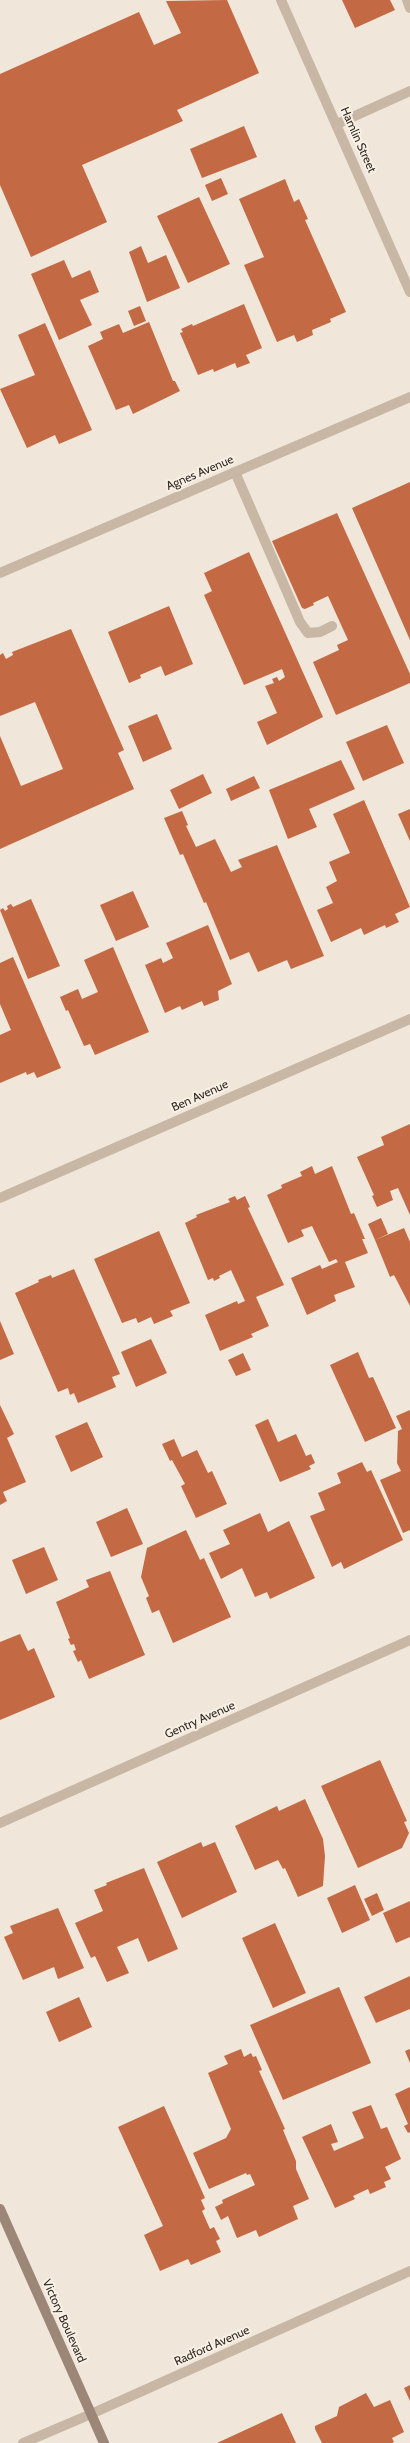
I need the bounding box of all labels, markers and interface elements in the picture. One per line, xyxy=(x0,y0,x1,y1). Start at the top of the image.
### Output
street label: Hamlin Street xyxy=(337,105,379,175)
street label: Agnes Avenue xyxy=(164,452,236,494)
street label: Ben Avenue xyxy=(169,1077,231,1115)
street label: Gentry Avenue xyxy=(163,1698,237,1742)
street label: Victory Boulevard xyxy=(39,2277,89,2365)
street label: Radford Avenue xyxy=(172,2323,252,2369)

